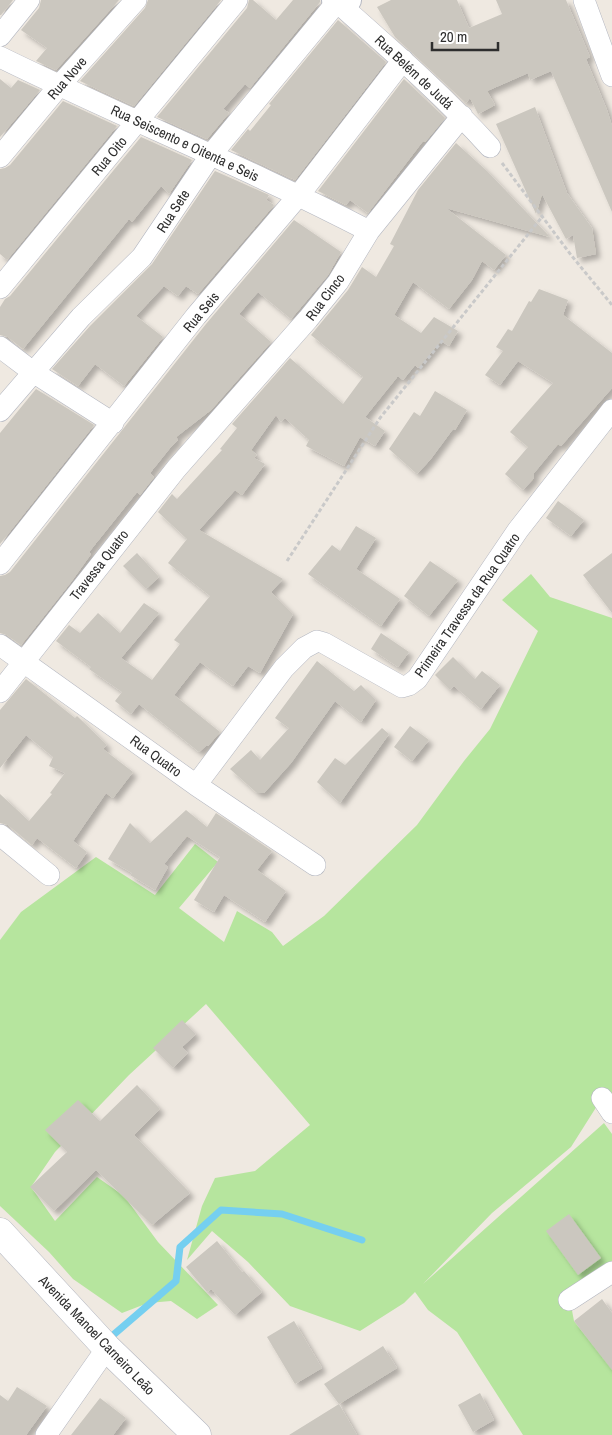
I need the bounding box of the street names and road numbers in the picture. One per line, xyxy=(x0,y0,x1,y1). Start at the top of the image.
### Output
street label: Rua Belém de Judá xyxy=(371,31,457,113)
street label: Rua Nove xyxy=(43,53,91,103)
street label: Rua Seiscento e Oitenta e Seis xyxy=(108,101,262,185)
street label: Rua Oito xyxy=(87,133,131,179)
street label: Rua Sete xyxy=(152,186,194,236)
street label: Rua Cinco xyxy=(301,270,349,324)
street label: Rua Seis xyxy=(179,288,223,336)
street label: Travessa Quatro xyxy=(66,526,132,604)
street label: Primeira Travessa da Rua Quatro xyxy=(410,529,524,681)
street label: Rua Quatro xyxy=(127,731,185,781)
street label: Avenida Manoel Carneiro Leão xyxy=(34,1271,159,1399)

